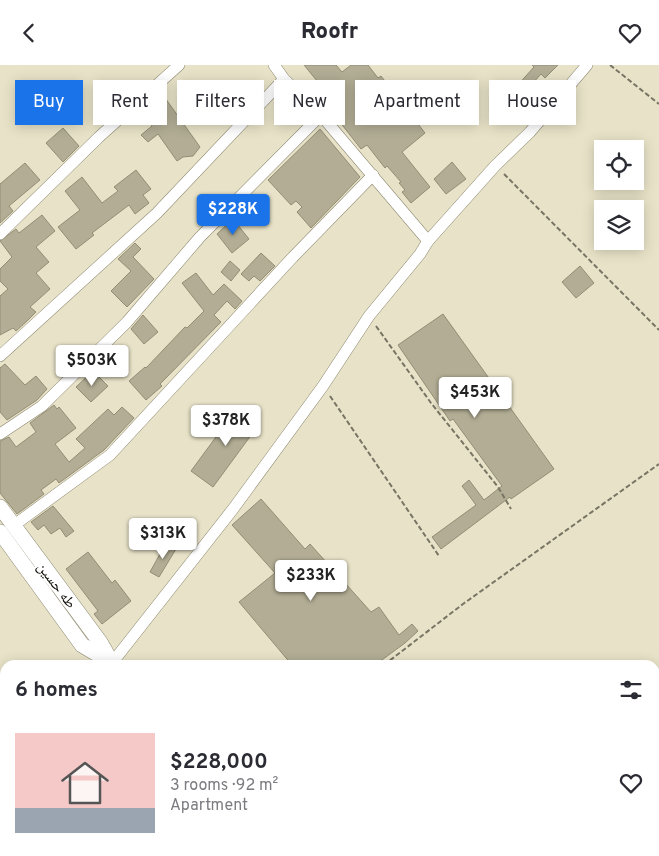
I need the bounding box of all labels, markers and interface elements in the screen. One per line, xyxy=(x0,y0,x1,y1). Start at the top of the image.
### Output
icon: back xyxy=(15,19,43,47)
text: Roofr xyxy=(301,19,358,46)
icon: heart xyxy=(616,19,644,47)
chip: Buy xyxy=(15,80,83,125)
chip: Rent xyxy=(93,80,167,125)
chip: Filters xyxy=(177,80,264,125)
chip: New xyxy=(274,80,345,125)
chip: Apartment xyxy=(355,80,479,125)
chip: House xyxy=(489,80,576,125)
map controls xyxy=(594,140,644,250)
button: locate xyxy=(594,140,644,190)
pin: $228K xyxy=(198,193,268,236)
text: $228K xyxy=(208,200,258,220)
button: layers xyxy=(594,200,644,250)
pin: $503K xyxy=(57,345,127,387)
text: $503K xyxy=(67,351,117,371)
pin: $453K xyxy=(440,377,510,419)
text: $453K xyxy=(450,383,500,403)
pin: $378K xyxy=(191,405,261,447)
text: $378K xyxy=(202,411,250,431)
pin: $313K xyxy=(128,517,198,560)
text: $313K xyxy=(140,524,186,544)
street label: طه حسين xyxy=(32,559,80,613)
pin: $233K xyxy=(276,559,346,602)
text: $233K xyxy=(286,566,336,586)
icon: filters xyxy=(617,676,645,704)
text: 6 homes xyxy=(15,677,98,704)
text: $228,000 xyxy=(170,749,268,776)
icon: home xyxy=(55,753,115,813)
icon: heart xyxy=(617,769,645,797)
text: 3 rooms · 92 m² xyxy=(170,776,278,796)
text: Apartment xyxy=(170,796,248,816)

